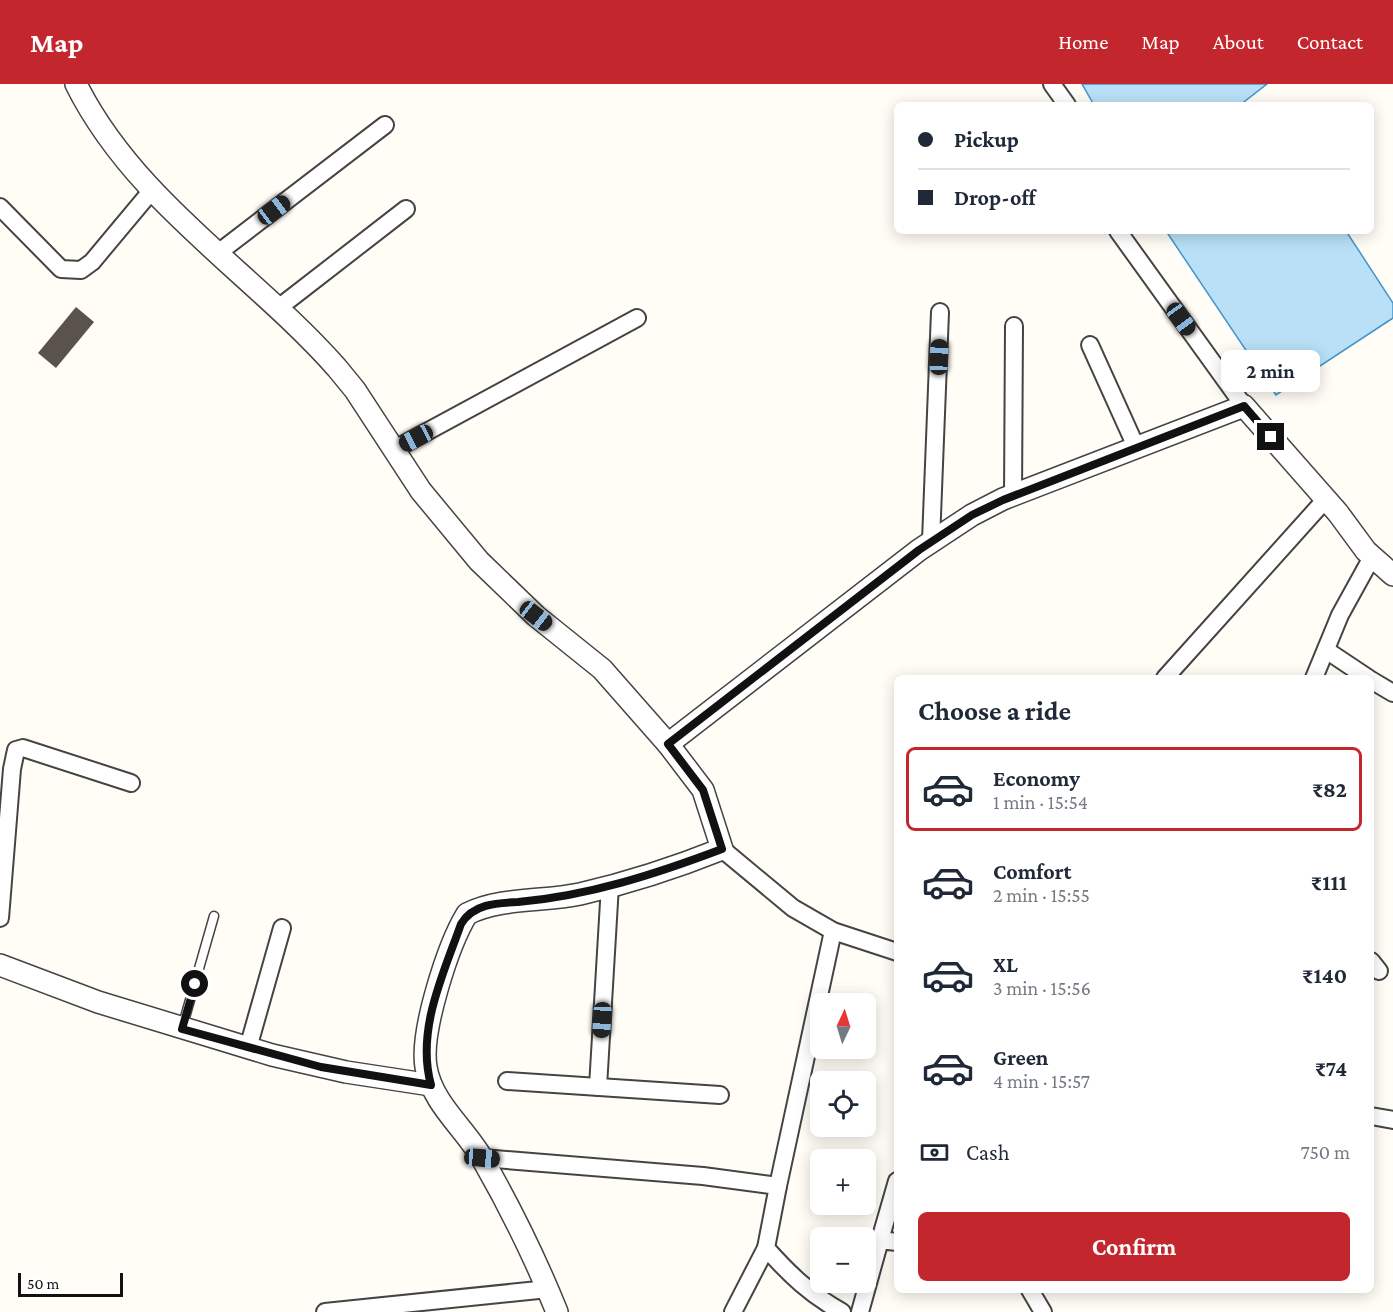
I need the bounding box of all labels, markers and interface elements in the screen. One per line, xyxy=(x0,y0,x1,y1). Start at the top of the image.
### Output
text: Map xyxy=(30,27,83,58)
text: Home xyxy=(1058,30,1108,54)
text: Map xyxy=(1141,30,1180,54)
text: About xyxy=(1213,30,1264,54)
text: Contact xyxy=(1297,30,1363,54)
text: Pickup xyxy=(954,127,1019,152)
text: Drop-off xyxy=(954,185,1036,210)
car xyxy=(254,192,294,228)
car xyxy=(1163,299,1199,339)
car xyxy=(929,339,949,375)
callout: 2 min xyxy=(1222,350,1320,392)
text: 2 min xyxy=(1246,360,1295,382)
car xyxy=(396,422,436,454)
route end xyxy=(1257,423,1284,450)
car xyxy=(516,598,556,634)
text: Choose a ride xyxy=(918,696,1071,726)
icon: car xyxy=(921,762,975,816)
text: Economy xyxy=(993,766,1080,791)
text: ₹82 xyxy=(1312,777,1347,802)
text: 1 min · 15:54 xyxy=(993,791,1088,813)
icon: car xyxy=(921,855,975,909)
text: Comfort xyxy=(993,859,1071,884)
text: ₹111 xyxy=(1311,870,1347,895)
text: 2 min · 15:55 xyxy=(993,884,1090,906)
icon: car xyxy=(921,948,975,1002)
text: XL xyxy=(993,952,1018,977)
text: ₹140 xyxy=(1302,963,1347,988)
route start xyxy=(181,970,208,997)
text: 3 min · 15:56 xyxy=(993,977,1091,999)
north arrow xyxy=(810,993,876,1059)
map controls xyxy=(810,993,876,1293)
car xyxy=(592,1002,612,1038)
icon: car xyxy=(921,1041,975,1095)
text: Green xyxy=(993,1045,1049,1070)
text: ₹74 xyxy=(1315,1056,1347,1081)
text: 4 min · 15:57 xyxy=(993,1070,1090,1092)
button: locate xyxy=(810,1071,876,1137)
icon: cash xyxy=(918,1136,951,1169)
text: Cash xyxy=(966,1140,1010,1165)
text: 750 m xyxy=(1300,1141,1350,1163)
car xyxy=(463,1147,501,1169)
button: + xyxy=(810,1149,876,1215)
button: Confirm xyxy=(918,1212,1350,1281)
button: − xyxy=(810,1227,876,1293)
scale bar xyxy=(18,1270,123,1298)
text: 50 m xyxy=(27,1275,59,1292)

